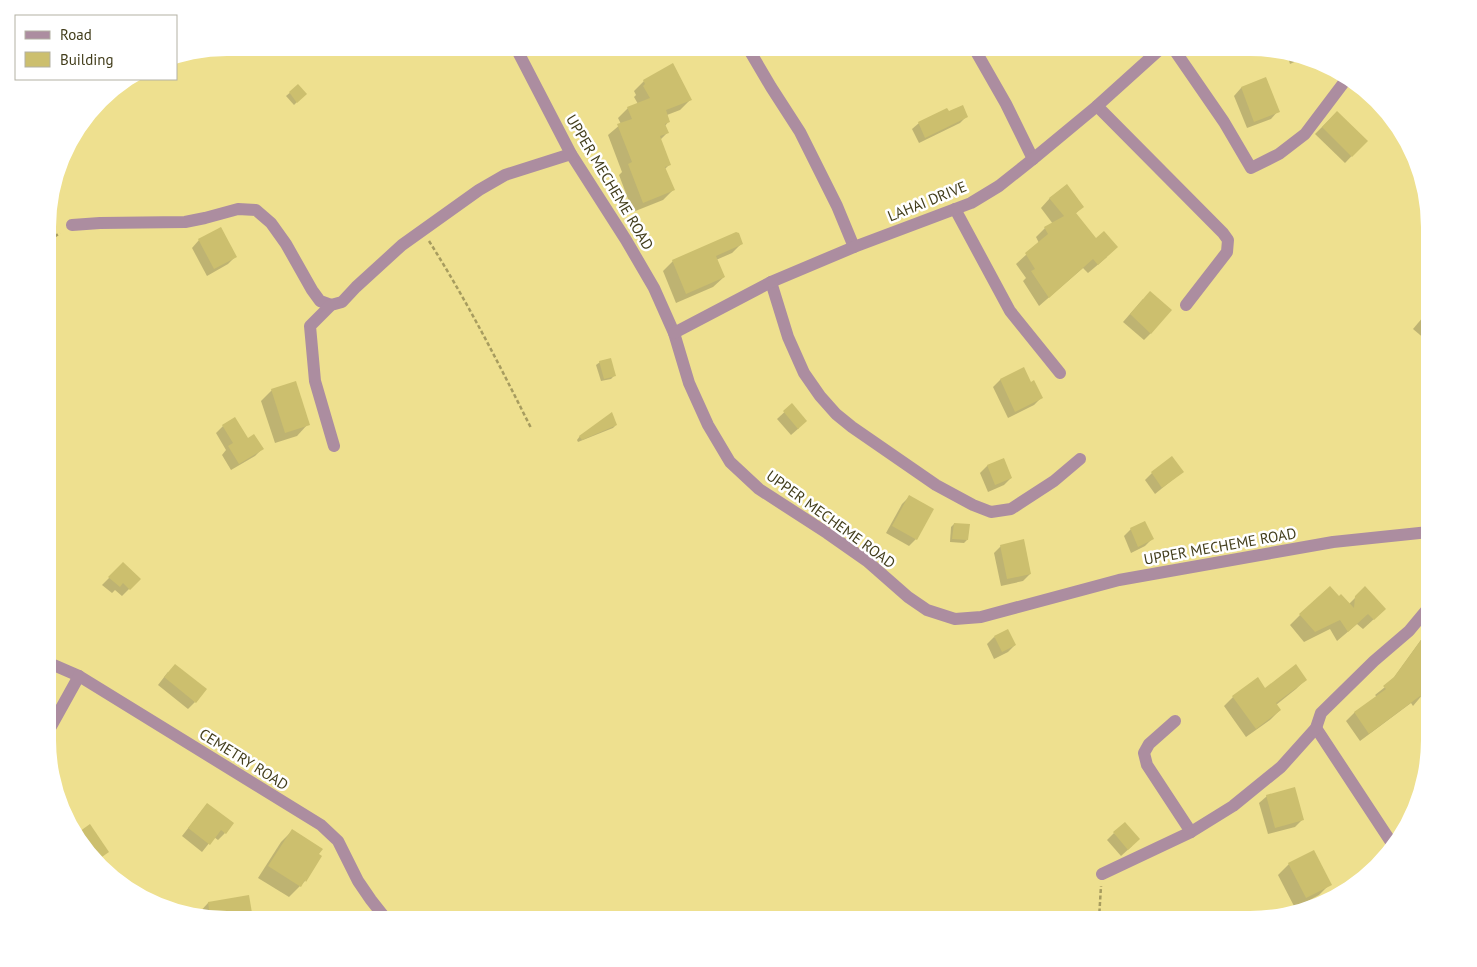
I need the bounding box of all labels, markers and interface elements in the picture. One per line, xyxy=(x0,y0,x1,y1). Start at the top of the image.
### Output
legend xyxy=(15,15,178,80)
text: Road xyxy=(60,25,92,44)
text: Building xyxy=(60,50,114,69)
street label: UPPER MECHEME ROAD xyxy=(562,111,658,253)
street label: LAHAI DRIVE xyxy=(885,177,969,225)
street label: UPPER MECHEME ROAD xyxy=(763,466,899,572)
street label: UPPER MECHEME ROAD xyxy=(1142,523,1298,569)
street label: CEMETRY ROAD xyxy=(196,724,292,794)

